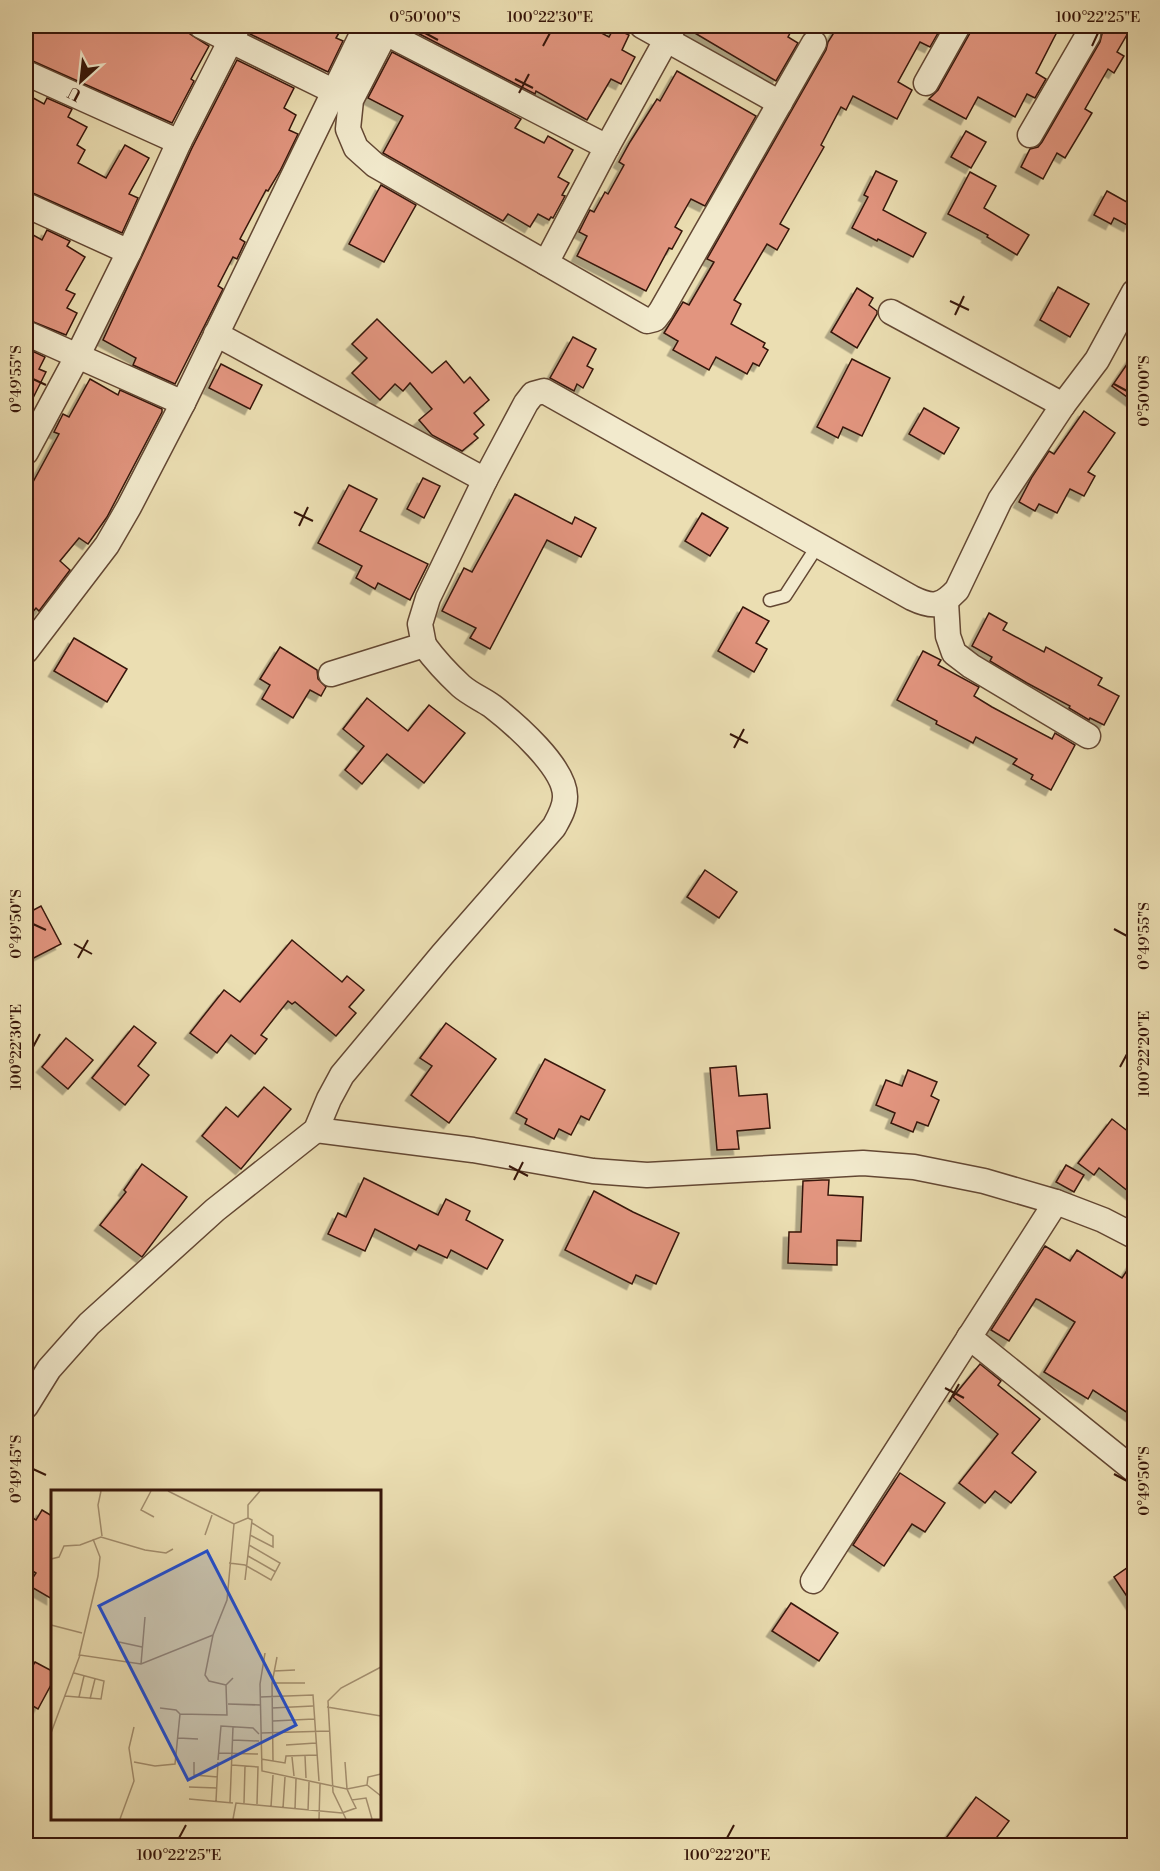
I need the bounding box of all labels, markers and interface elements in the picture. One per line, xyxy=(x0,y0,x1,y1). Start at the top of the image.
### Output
text: 0°50'00"S xyxy=(389,8,461,27)
text: 100°22'30"E xyxy=(507,8,593,27)
text: 100°22'25"E xyxy=(1056,8,1140,27)
north arrow xyxy=(51,51,111,111)
text: U xyxy=(64,81,85,105)
text: 0°49'55"S xyxy=(7,345,26,413)
text: 0°50'00"S xyxy=(1135,355,1154,427)
text: 0°49'50"S xyxy=(7,889,26,959)
text: 0°49'55"S xyxy=(1135,902,1154,970)
text: 100°22'30"E xyxy=(7,1004,26,1090)
text: 100°22'20"E xyxy=(1135,1011,1154,1097)
text: 0°49'45"S xyxy=(7,1435,26,1503)
text: 0°49'50"S xyxy=(1135,1446,1154,1516)
inset map xyxy=(51,1490,381,1820)
text: 100°22'25"E xyxy=(137,1846,221,1865)
text: 100°22'20"E xyxy=(684,1846,770,1865)

